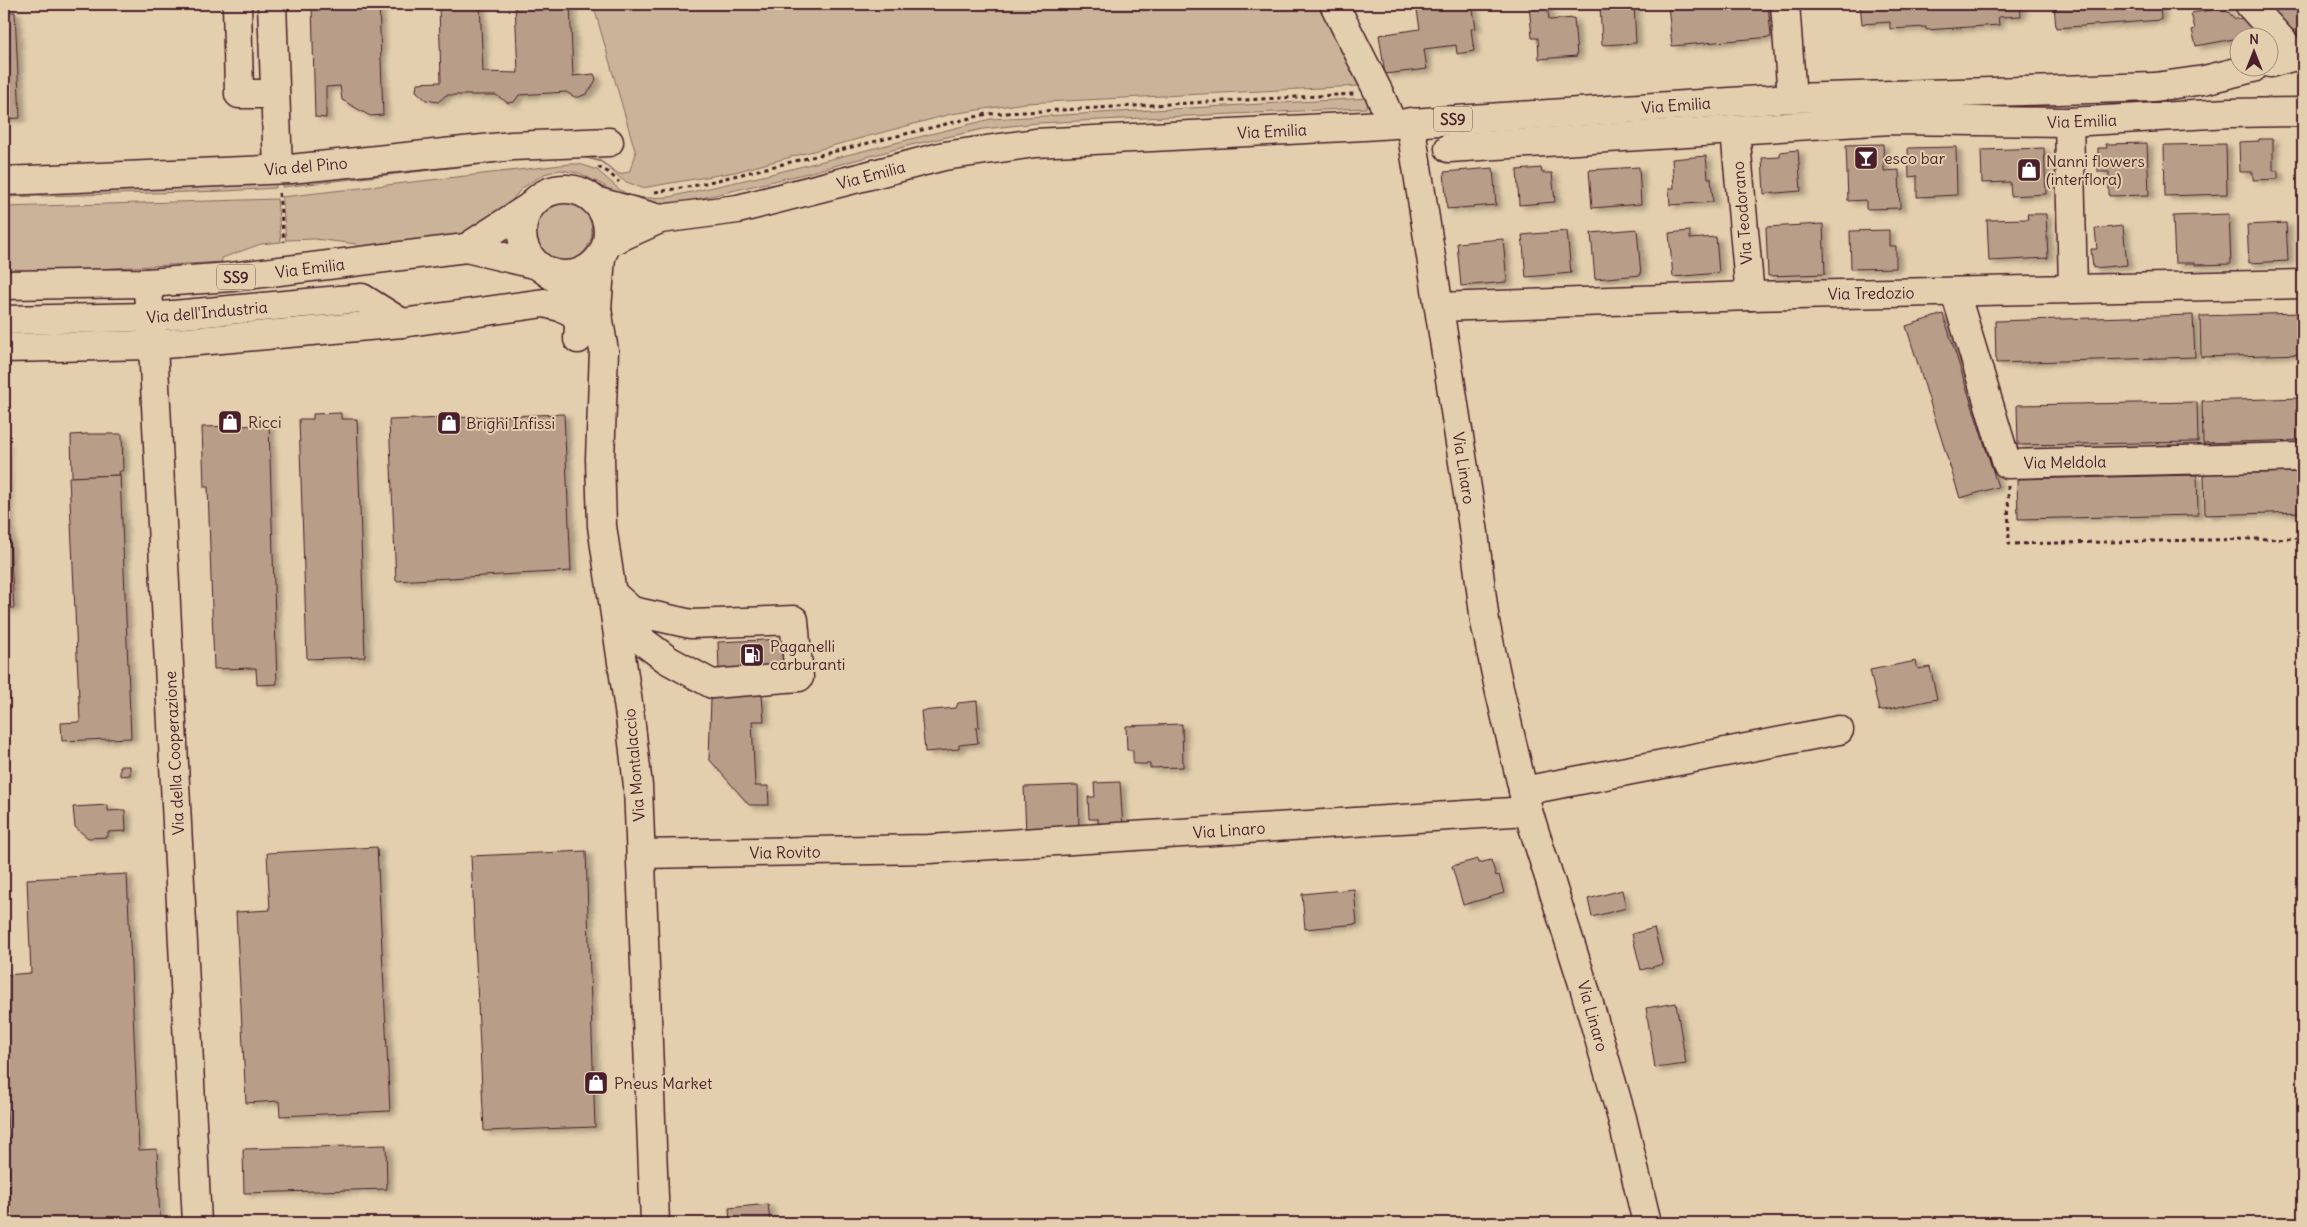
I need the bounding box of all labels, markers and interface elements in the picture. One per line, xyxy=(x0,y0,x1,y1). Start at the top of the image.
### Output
north arrow xyxy=(2230,28,2280,78)
text: N xyxy=(2249,30,2259,48)
street label: Via Emilia xyxy=(1641,93,1711,117)
road number: SS9 xyxy=(1434,106,1472,132)
street label: Via Emilia xyxy=(2047,110,2117,132)
street label: Via Emilia xyxy=(1237,119,1307,143)
bar icon: esco bar xyxy=(1853,145,1879,171)
place label: esco bar xyxy=(1884,148,1946,168)
place label: Nanni flowers (interflora) xyxy=(2046,151,2145,189)
street label: Via del Pino xyxy=(264,152,348,180)
street label: Via Emilia xyxy=(835,156,907,194)
shop icon: Nanni flowers (interflora) xyxy=(2016,157,2042,183)
street label: Via Teodorano xyxy=(1728,161,1756,265)
street label: Via Emilia xyxy=(274,254,346,282)
road number: SS9 xyxy=(217,264,255,290)
street label: Via Tredozio xyxy=(1827,282,1915,304)
street label: Via dell'Industria xyxy=(146,297,268,327)
shop icon: Ricci xyxy=(217,409,243,435)
shop icon: Brighi Infissi xyxy=(436,410,462,436)
place label: Ricci xyxy=(248,412,282,432)
place label: Brighi Infissi xyxy=(466,413,555,433)
street label: Via Linaro xyxy=(1448,431,1480,505)
street label: Via Meldola xyxy=(2023,451,2107,473)
place label: Paganelli carburanti xyxy=(770,636,845,674)
fuel station icon: Paganelli carburanti xyxy=(739,642,765,668)
street label: Via della Cooperazione xyxy=(160,670,188,836)
street label: Via Montalaccio xyxy=(619,708,649,822)
street label: Via Linaro xyxy=(1192,817,1266,843)
street label: Via Rovito xyxy=(749,841,821,863)
street label: Via Linaro xyxy=(1573,978,1613,1054)
shop icon: Pneus Market xyxy=(583,1070,609,1096)
place label: Pneus Market xyxy=(614,1073,713,1093)

